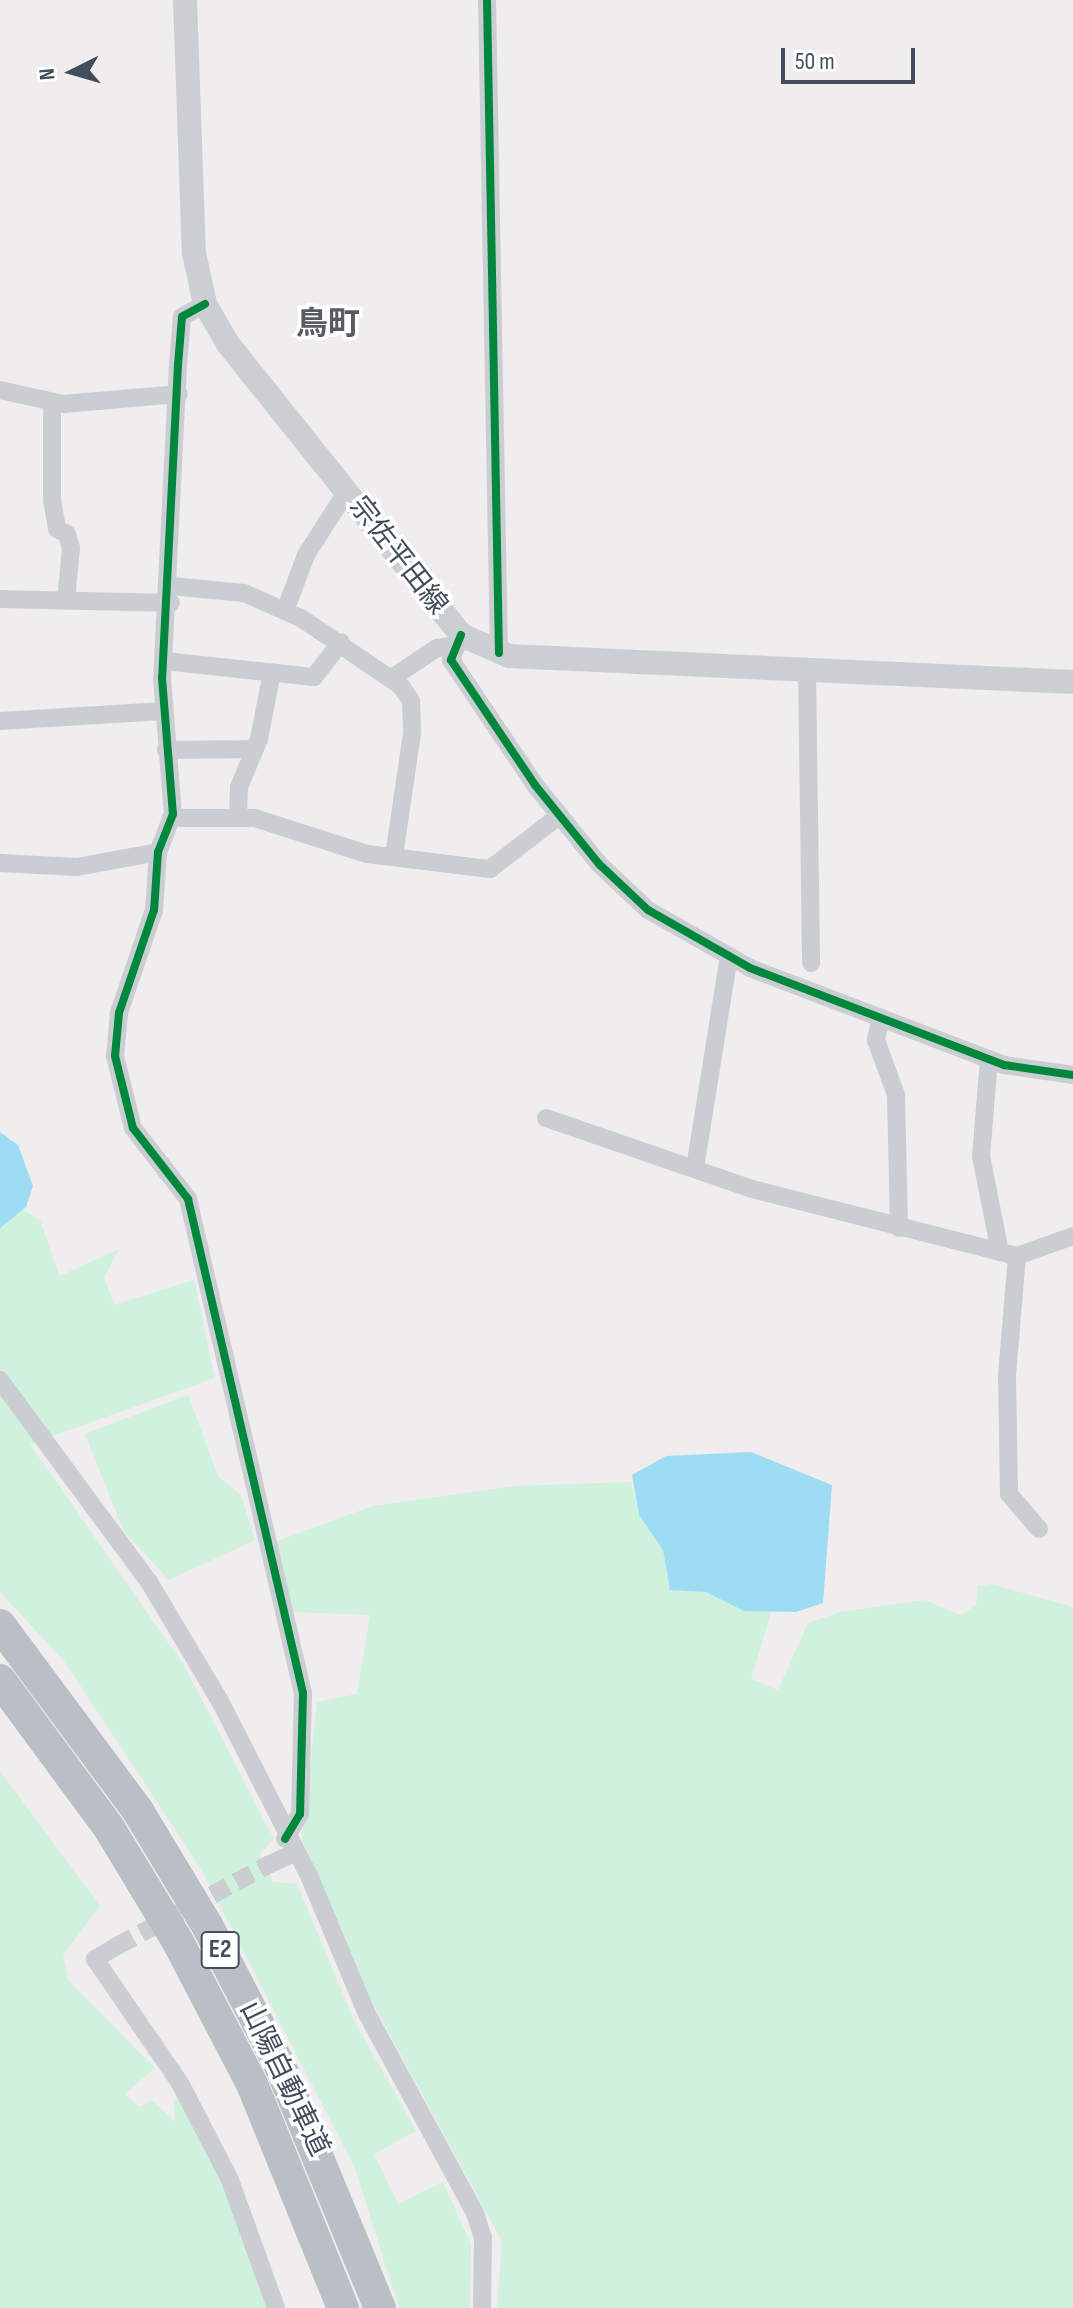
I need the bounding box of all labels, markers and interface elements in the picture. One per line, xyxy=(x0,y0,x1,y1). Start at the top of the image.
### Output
north arrow xyxy=(32,32,112,112)
scale bar xyxy=(785,32,919,82)
text: 50 m xyxy=(795,47,835,76)
text: N xyxy=(34,67,62,81)
district label: 鳥町 xyxy=(296,306,360,344)
street label: 宗佐平田線 xyxy=(342,490,454,622)
road number: E2 xyxy=(200,1928,240,1972)
street label: 山陽自動車道 xyxy=(232,1996,336,2162)

